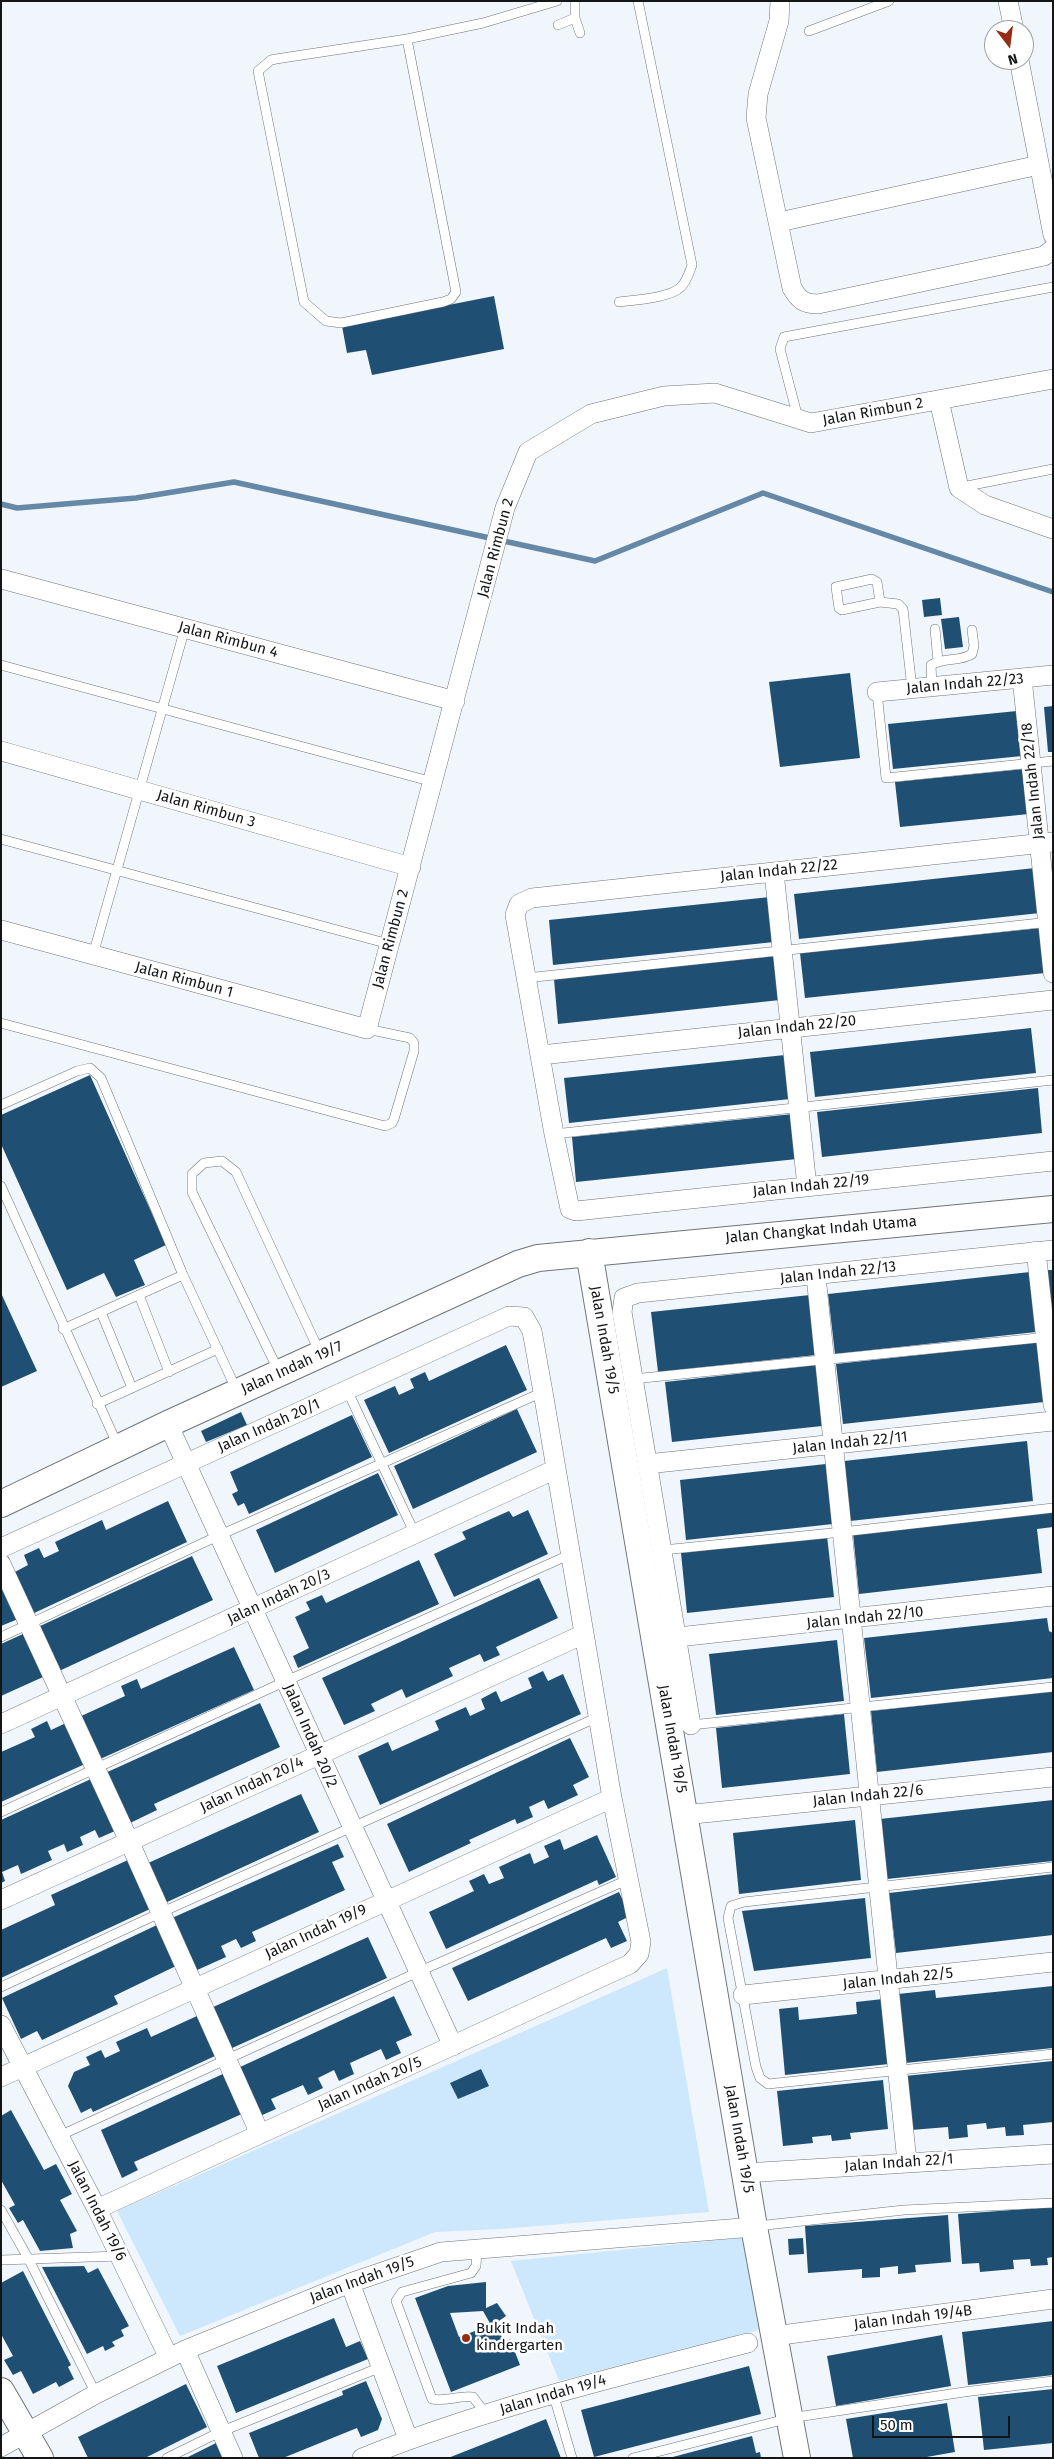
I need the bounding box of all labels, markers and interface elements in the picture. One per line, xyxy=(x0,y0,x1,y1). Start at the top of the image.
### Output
north arrow xyxy=(984,20,1034,70)
text: N xyxy=(1006,50,1019,68)
street label: Jalan Rimbun 2 xyxy=(821,394,925,430)
street label: Jalan Rimbun 2 xyxy=(474,496,518,600)
street label: Jalan Rimbun 4 xyxy=(176,618,280,662)
street label: Jalan Indah 22/23 xyxy=(906,670,1024,698)
street label: Jalan Indah 22/18 xyxy=(1018,722,1048,840)
street label: Jalan Rimbun 3 xyxy=(155,786,257,832)
street label: Jalan Indah 22/22 xyxy=(719,856,839,886)
street label: Jalan Rimbun 2 xyxy=(369,887,413,991)
street label: Jalan Rimbun 1 xyxy=(133,958,235,1002)
street label: Jalan Indah 22/20 xyxy=(737,1012,857,1042)
street label: Jalan Indah 22/19 xyxy=(752,1171,870,1201)
street label: Jalan Changkat Indah Utama xyxy=(725,1213,917,1247)
street label: Jalan Indah 22/13 xyxy=(779,1258,897,1288)
street label: Jalan Indah 19/5 xyxy=(586,1284,622,1396)
street label: Jalan Indah 19/7 xyxy=(238,1338,346,1398)
street label: Jalan Indah 20/1 xyxy=(215,1395,323,1457)
street label: Jalan Indah 22/11 xyxy=(792,1428,908,1458)
street label: Jalan Indah 20/3 xyxy=(225,1565,333,1629)
street label: Jalan Indah 22/10 xyxy=(806,1603,924,1633)
street label: Jalan Indah 20/2 xyxy=(279,1681,341,1791)
street label: Jalan Indah 19/5 xyxy=(654,1683,690,1795)
street label: Jalan Indah 20/4 xyxy=(198,1753,306,1817)
street label: Jalan Indah 22/6 xyxy=(812,1781,924,1811)
street label: Jalan Indah 19/9 xyxy=(262,1901,370,1963)
street label: Jalan Indah 22/5 xyxy=(842,1964,954,1994)
street label: Jalan Indah 20/5 xyxy=(315,2053,425,2115)
street label: Jalan Indah 19/5 xyxy=(721,2083,757,2195)
street label: Jalan Indah 22/1 xyxy=(844,2150,954,2176)
street label: Jalan Indah 19/6 xyxy=(64,2158,130,2264)
street label: Jalan Indah 19/5 xyxy=(307,2253,417,2307)
street label: Jalan Indah 19/4B xyxy=(853,2302,973,2334)
place label: Bukit Indah kindergarten xyxy=(476,2320,563,2355)
marker: Bukit Indah kindergarten xyxy=(460,2332,472,2344)
street label: Jalan Indah 19/4 xyxy=(498,2371,608,2419)
scale bar xyxy=(874,2406,1012,2438)
text: 50 m xyxy=(880,2416,913,2434)

